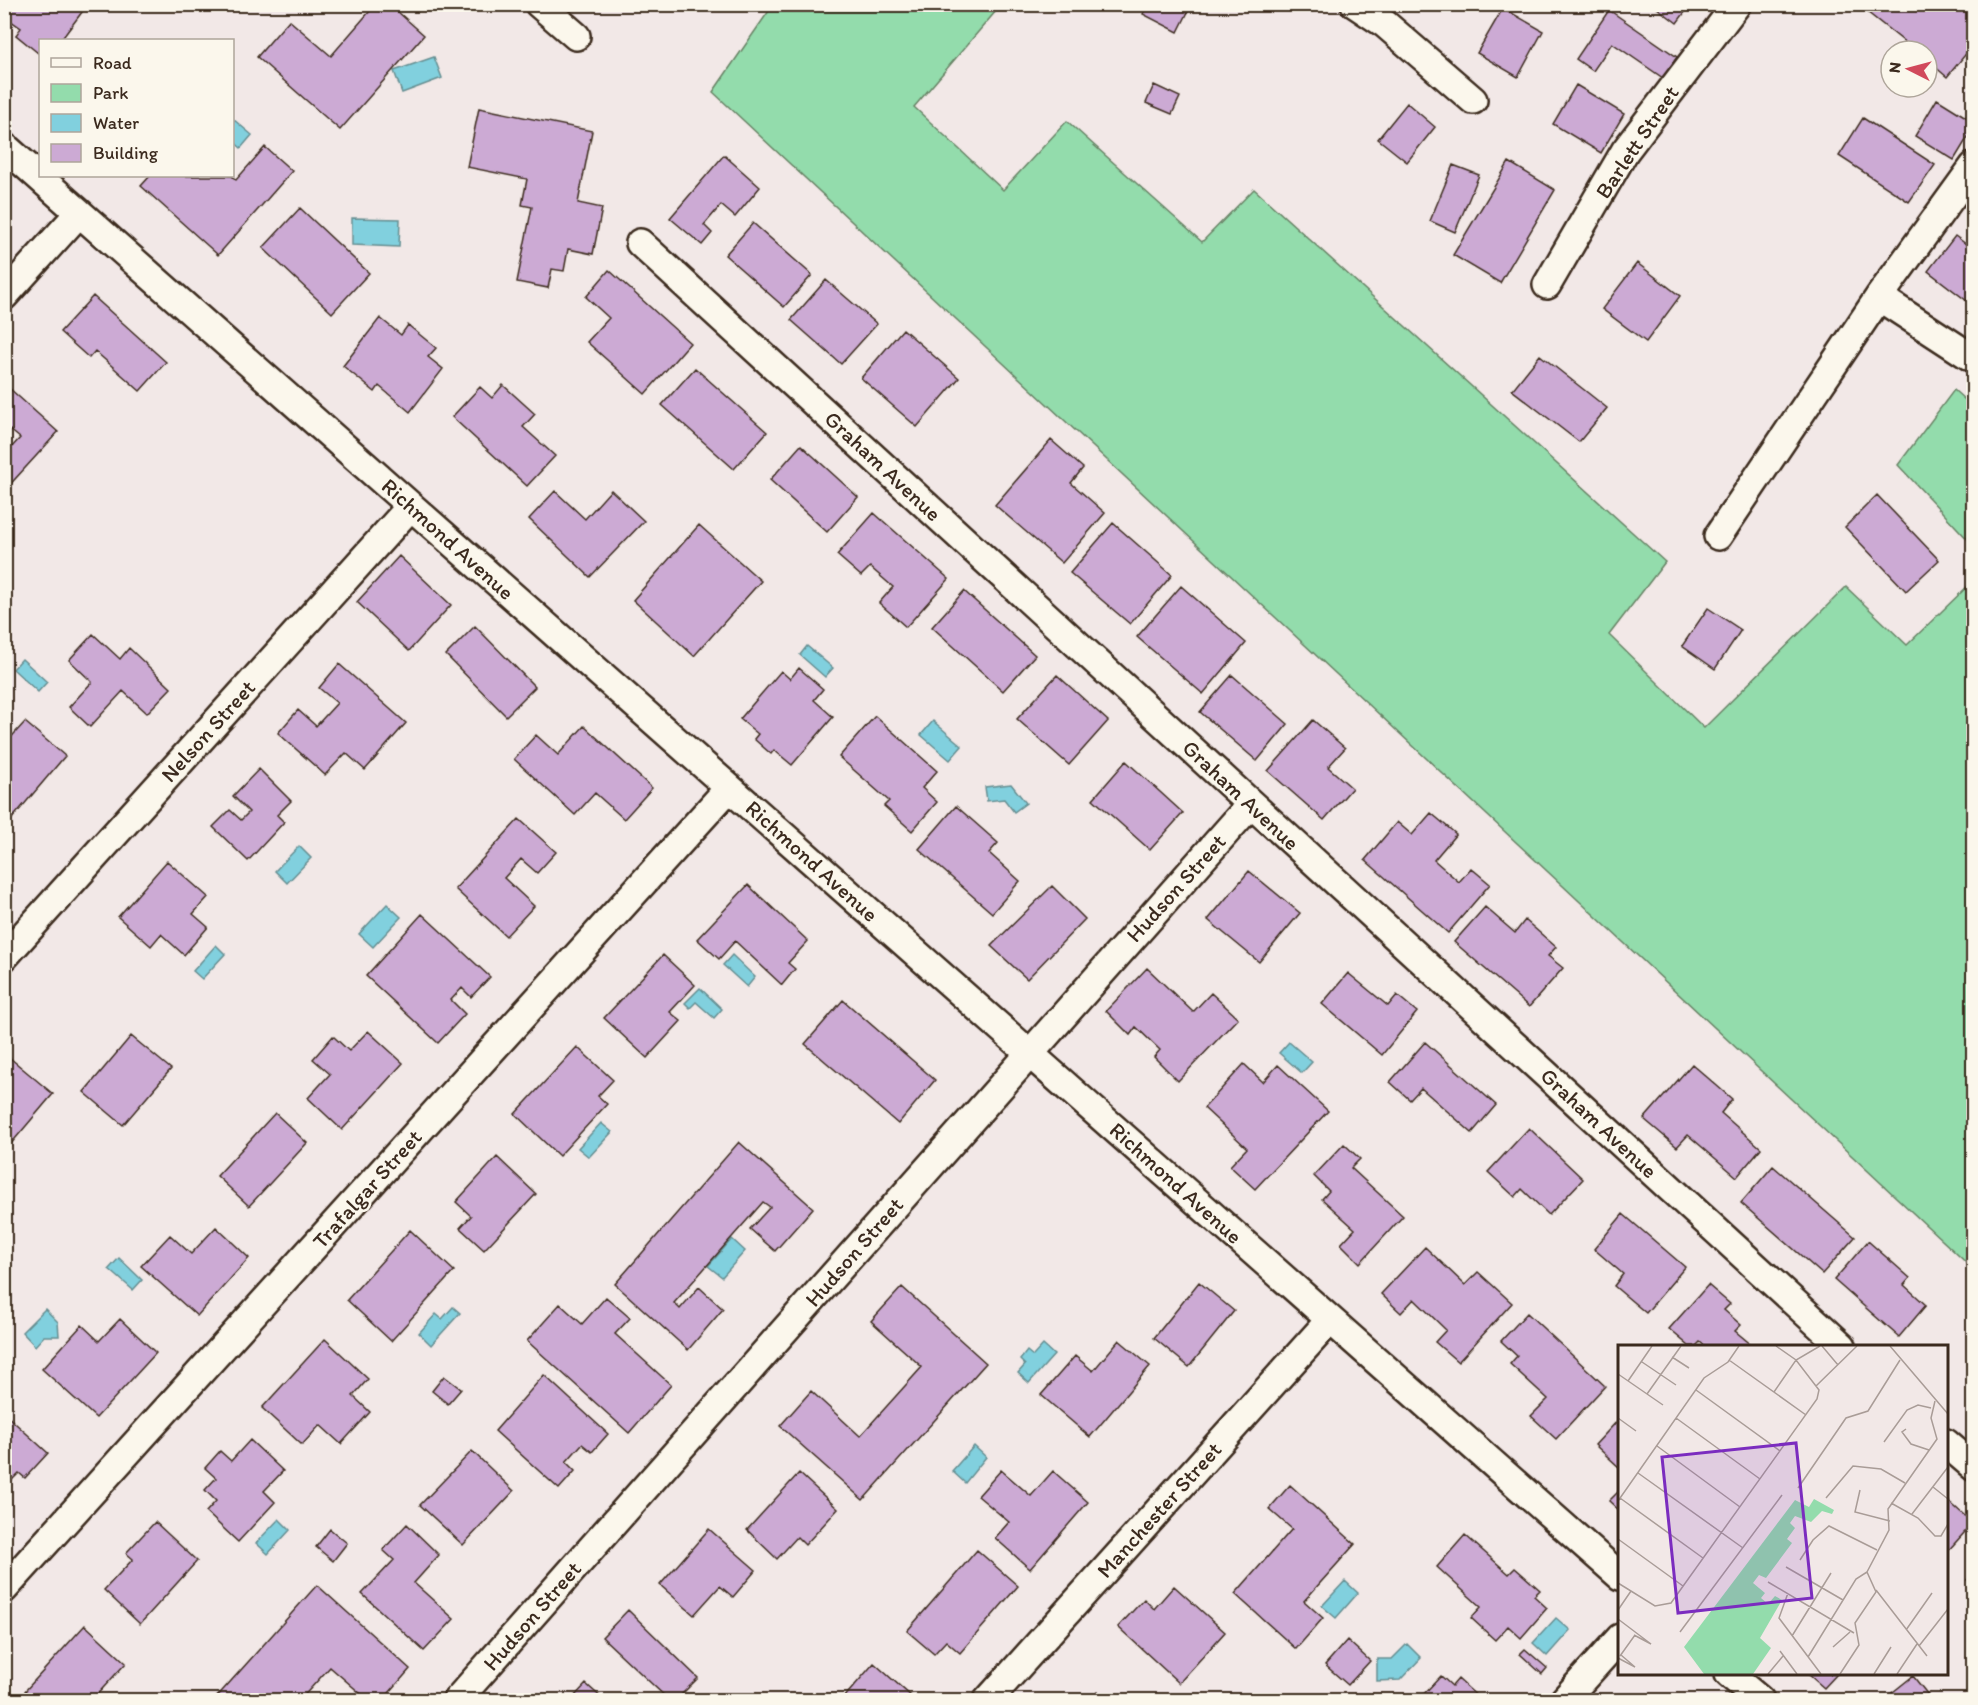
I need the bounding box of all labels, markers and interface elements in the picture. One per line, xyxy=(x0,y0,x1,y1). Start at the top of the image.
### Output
legend xyxy=(39,39,234,177)
north arrow xyxy=(1879,39,1939,99)
text: Road xyxy=(93,52,132,74)
text: N xyxy=(1885,61,1905,74)
street label: Barlett Street xyxy=(1589,80,1685,204)
text: Park xyxy=(93,82,128,104)
text: Water xyxy=(93,112,139,134)
text: Building xyxy=(93,142,159,164)
street label: Graham Avenue xyxy=(819,405,947,527)
street label: Richmond Avenue xyxy=(376,472,520,606)
street label: Nelson Street xyxy=(155,674,261,788)
street label: Graham Avenue xyxy=(1177,734,1305,856)
street label: Richmond Avenue xyxy=(740,794,884,928)
street label: Hudson Street xyxy=(1120,828,1232,948)
street label: Graham Avenue xyxy=(1535,1062,1663,1184)
street label: Richmond Avenue xyxy=(1104,1116,1248,1250)
street label: Trafalgar Street xyxy=(307,1124,427,1254)
street label: Hudson Street xyxy=(799,1192,909,1312)
inset map xyxy=(1618,1345,1948,1675)
street label: Manchester Street xyxy=(1091,1436,1227,1584)
street label: Hudson Street xyxy=(477,1556,587,1676)

